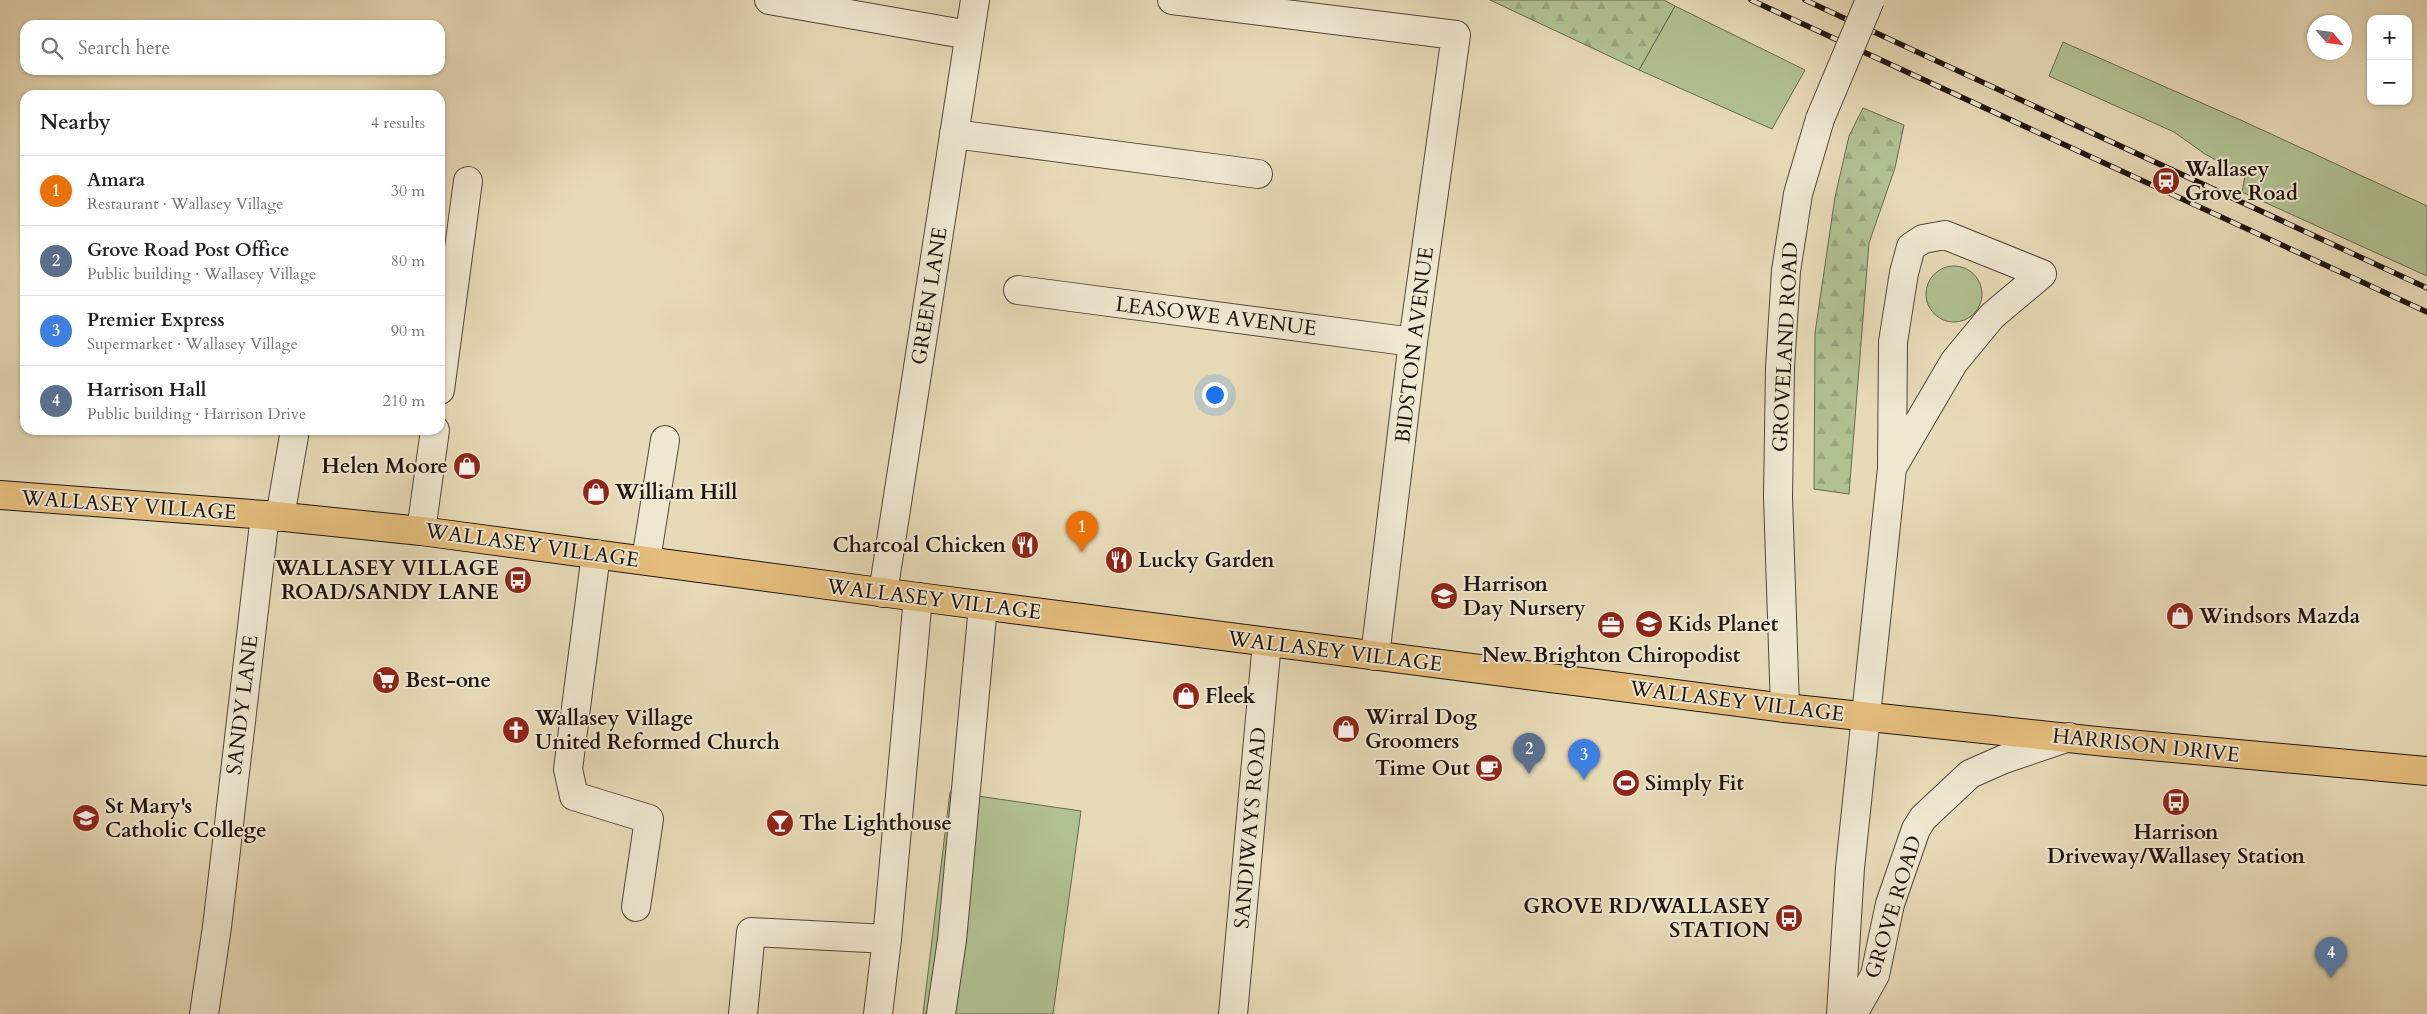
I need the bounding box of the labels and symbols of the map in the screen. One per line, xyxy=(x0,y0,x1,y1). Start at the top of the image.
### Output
north arrow xyxy=(2307,15,2352,60)
place label: Wallasey Grove Road xyxy=(2184,155,2298,208)
station icon: Wallasey Grove Road xyxy=(2151,166,2181,196)
street label: GREEN LANE xyxy=(904,225,955,367)
street label: GROVELAND ROAD xyxy=(1766,241,1805,453)
street label: BIDSTON AVENUE xyxy=(1388,245,1441,445)
street label: LEASOWE AVENUE xyxy=(1114,290,1318,343)
your location xyxy=(1202,382,1228,408)
shop icon: Helen Moore xyxy=(452,451,482,481)
place label: Helen Moore xyxy=(322,452,448,481)
shop icon: William Hill xyxy=(581,477,611,507)
place label: William Hill xyxy=(614,478,737,507)
street label: WALLASEY VILLAGE xyxy=(19,483,238,527)
pin: 1 xyxy=(1066,511,1098,552)
street label: WALLASEY VILLAGE xyxy=(422,516,641,575)
restaurant icon: Charcoal Chicken xyxy=(1010,530,1040,560)
place label: Charcoal Chicken xyxy=(832,531,1006,560)
restaurant icon: Lucky Garden xyxy=(1104,545,1134,575)
place label: Lucky Garden xyxy=(1138,546,1275,575)
place label: WALLASEY VILLAGE ROAD/SANDY LANE xyxy=(274,554,499,607)
bus stop icon: WALLASEY VILLAGE ROAD/SANDY LANE xyxy=(503,565,533,595)
place label: Harrison Day Nursery xyxy=(1463,570,1586,623)
street label: WALLASEY VILLAGE xyxy=(824,572,1043,627)
school or university icon: Harrison Day Nursery xyxy=(1429,581,1459,611)
shop icon: Windsors Mazda xyxy=(2165,601,2195,631)
place label: Windsors Mazda xyxy=(2198,602,2361,631)
school or university icon: Kids Planet xyxy=(1634,609,1664,639)
office icon: New Brighton Chiropodist xyxy=(1596,610,1626,640)
place label: Kids Planet xyxy=(1668,610,1779,639)
street label: WALLASEY VILLAGE xyxy=(1225,624,1444,679)
street label: SANDY LANE xyxy=(220,634,265,776)
place label: New Brighton Chiropodist xyxy=(1482,641,1741,670)
supermarket icon: Best-one xyxy=(371,665,401,695)
place label: Best-one xyxy=(405,666,491,695)
street label: WALLASEY VILLAGE xyxy=(1627,674,1846,729)
shop icon: Fleek xyxy=(1171,681,1201,711)
place label: Fleek xyxy=(1205,682,1256,711)
place label: Wirral Dog Groomers xyxy=(1364,703,1478,756)
place label: Wallasey Village United Reformed Church xyxy=(534,704,780,757)
shop icon: Wirral Dog Groomers xyxy=(1331,714,1361,744)
church icon: Wallasey Village United Reformed Church xyxy=(501,715,531,745)
street label: HARRISON DRIVE xyxy=(2051,721,2241,770)
street label: SANDIWAYS ROAD xyxy=(1227,726,1274,930)
pin: 2 xyxy=(1513,733,1545,774)
pin: 3 xyxy=(1568,739,1600,780)
cafe icon: Time Out xyxy=(1474,753,1504,783)
place label: Time Out xyxy=(1375,754,1471,783)
sports icon: Simply Fit xyxy=(1611,768,1641,798)
place label: Simply Fit xyxy=(1645,769,1744,798)
bus stop icon: Harrison Driveway/Wallasey Station xyxy=(2161,787,2191,817)
place label: St Mary's Catholic College xyxy=(105,792,267,845)
school or university icon: St Mary's Catholic College xyxy=(71,803,101,833)
bar icon: The Lighthouse xyxy=(765,808,795,838)
place label: The Lighthouse xyxy=(799,809,952,838)
place label: Harrison Driveway/Wallasey Station xyxy=(2047,818,2305,871)
street label: GROVE ROAD xyxy=(1858,832,1929,982)
place label: GROVE RD/WALLASEY STATION xyxy=(1523,892,1770,945)
bus stop icon: GROVE RD/WALLASEY STATION xyxy=(1774,903,1804,933)
pin: 4 xyxy=(2315,937,2347,978)

